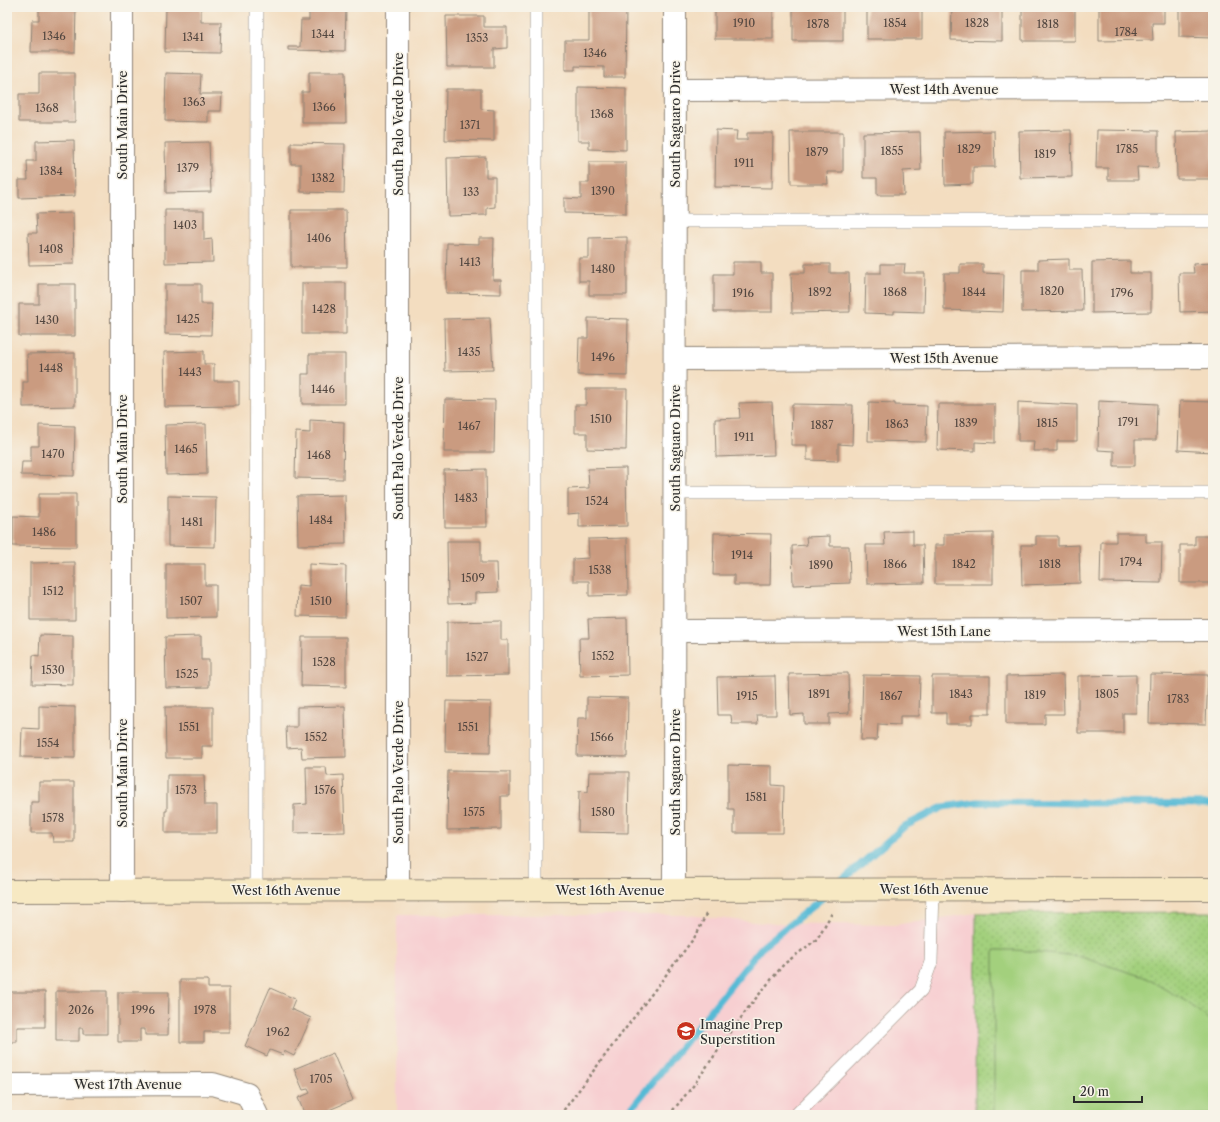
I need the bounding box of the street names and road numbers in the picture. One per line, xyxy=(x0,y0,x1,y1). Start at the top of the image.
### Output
street label: South Palo Verde Drive xyxy=(390,52,406,196)
street label: South Saguaro Drive xyxy=(667,61,683,187)
street label: South Main Drive xyxy=(114,70,130,180)
street label: West 14th Avenue xyxy=(889,81,998,97)
street label: West 15th Avenue xyxy=(889,350,998,366)
street label: South Palo Verde Drive xyxy=(390,376,406,520)
street label: South Saguaro Drive xyxy=(667,385,683,511)
street label: South Main Drive xyxy=(114,394,130,504)
street label: West 15th Lane xyxy=(896,623,991,639)
street label: South Palo Verde Drive xyxy=(390,700,406,844)
street label: South Saguaro Drive xyxy=(667,709,683,835)
street label: South Main Drive xyxy=(114,718,130,828)
street label: West 16th Avenue xyxy=(878,881,989,897)
street label: West 16th Avenue xyxy=(230,882,341,898)
street label: West 16th Avenue xyxy=(554,882,665,898)
street label: West 17th Avenue xyxy=(73,1076,182,1092)

